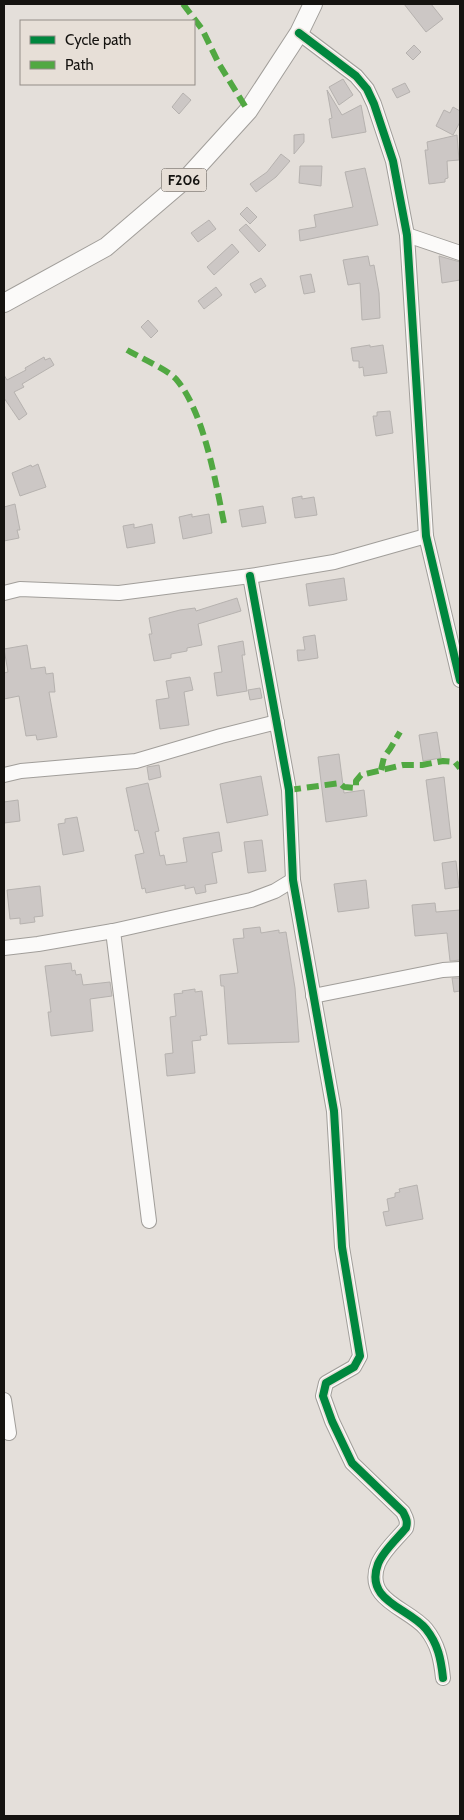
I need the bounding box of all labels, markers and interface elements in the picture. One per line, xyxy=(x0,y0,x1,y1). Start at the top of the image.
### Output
legend xyxy=(20,20,195,85)
text: Cycle path xyxy=(65,31,131,49)
text: Path xyxy=(65,56,94,74)
road number: F206 xyxy=(162,168,206,192)

